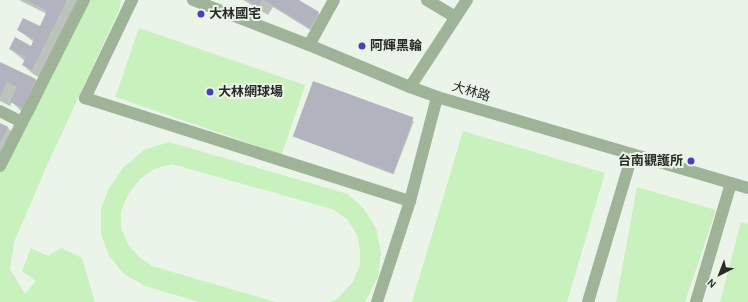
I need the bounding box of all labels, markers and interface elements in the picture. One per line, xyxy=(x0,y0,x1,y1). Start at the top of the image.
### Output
place label: 大林國宅 xyxy=(209,6,261,22)
marker: 大林國宅 xyxy=(196,9,206,19)
place label: 阿輝黑輪 xyxy=(370,38,422,54)
marker: 阿輝黑輪 xyxy=(357,41,367,51)
street label: 大林路 xyxy=(450,79,492,105)
place label: 大林網球場 xyxy=(218,84,283,100)
marker: 大林網球場 xyxy=(205,87,215,97)
place label: 台南觀護所 xyxy=(618,153,683,169)
marker: 台南觀護所 xyxy=(686,156,696,166)
north arrow xyxy=(700,254,740,294)
text: N xyxy=(704,276,719,291)

